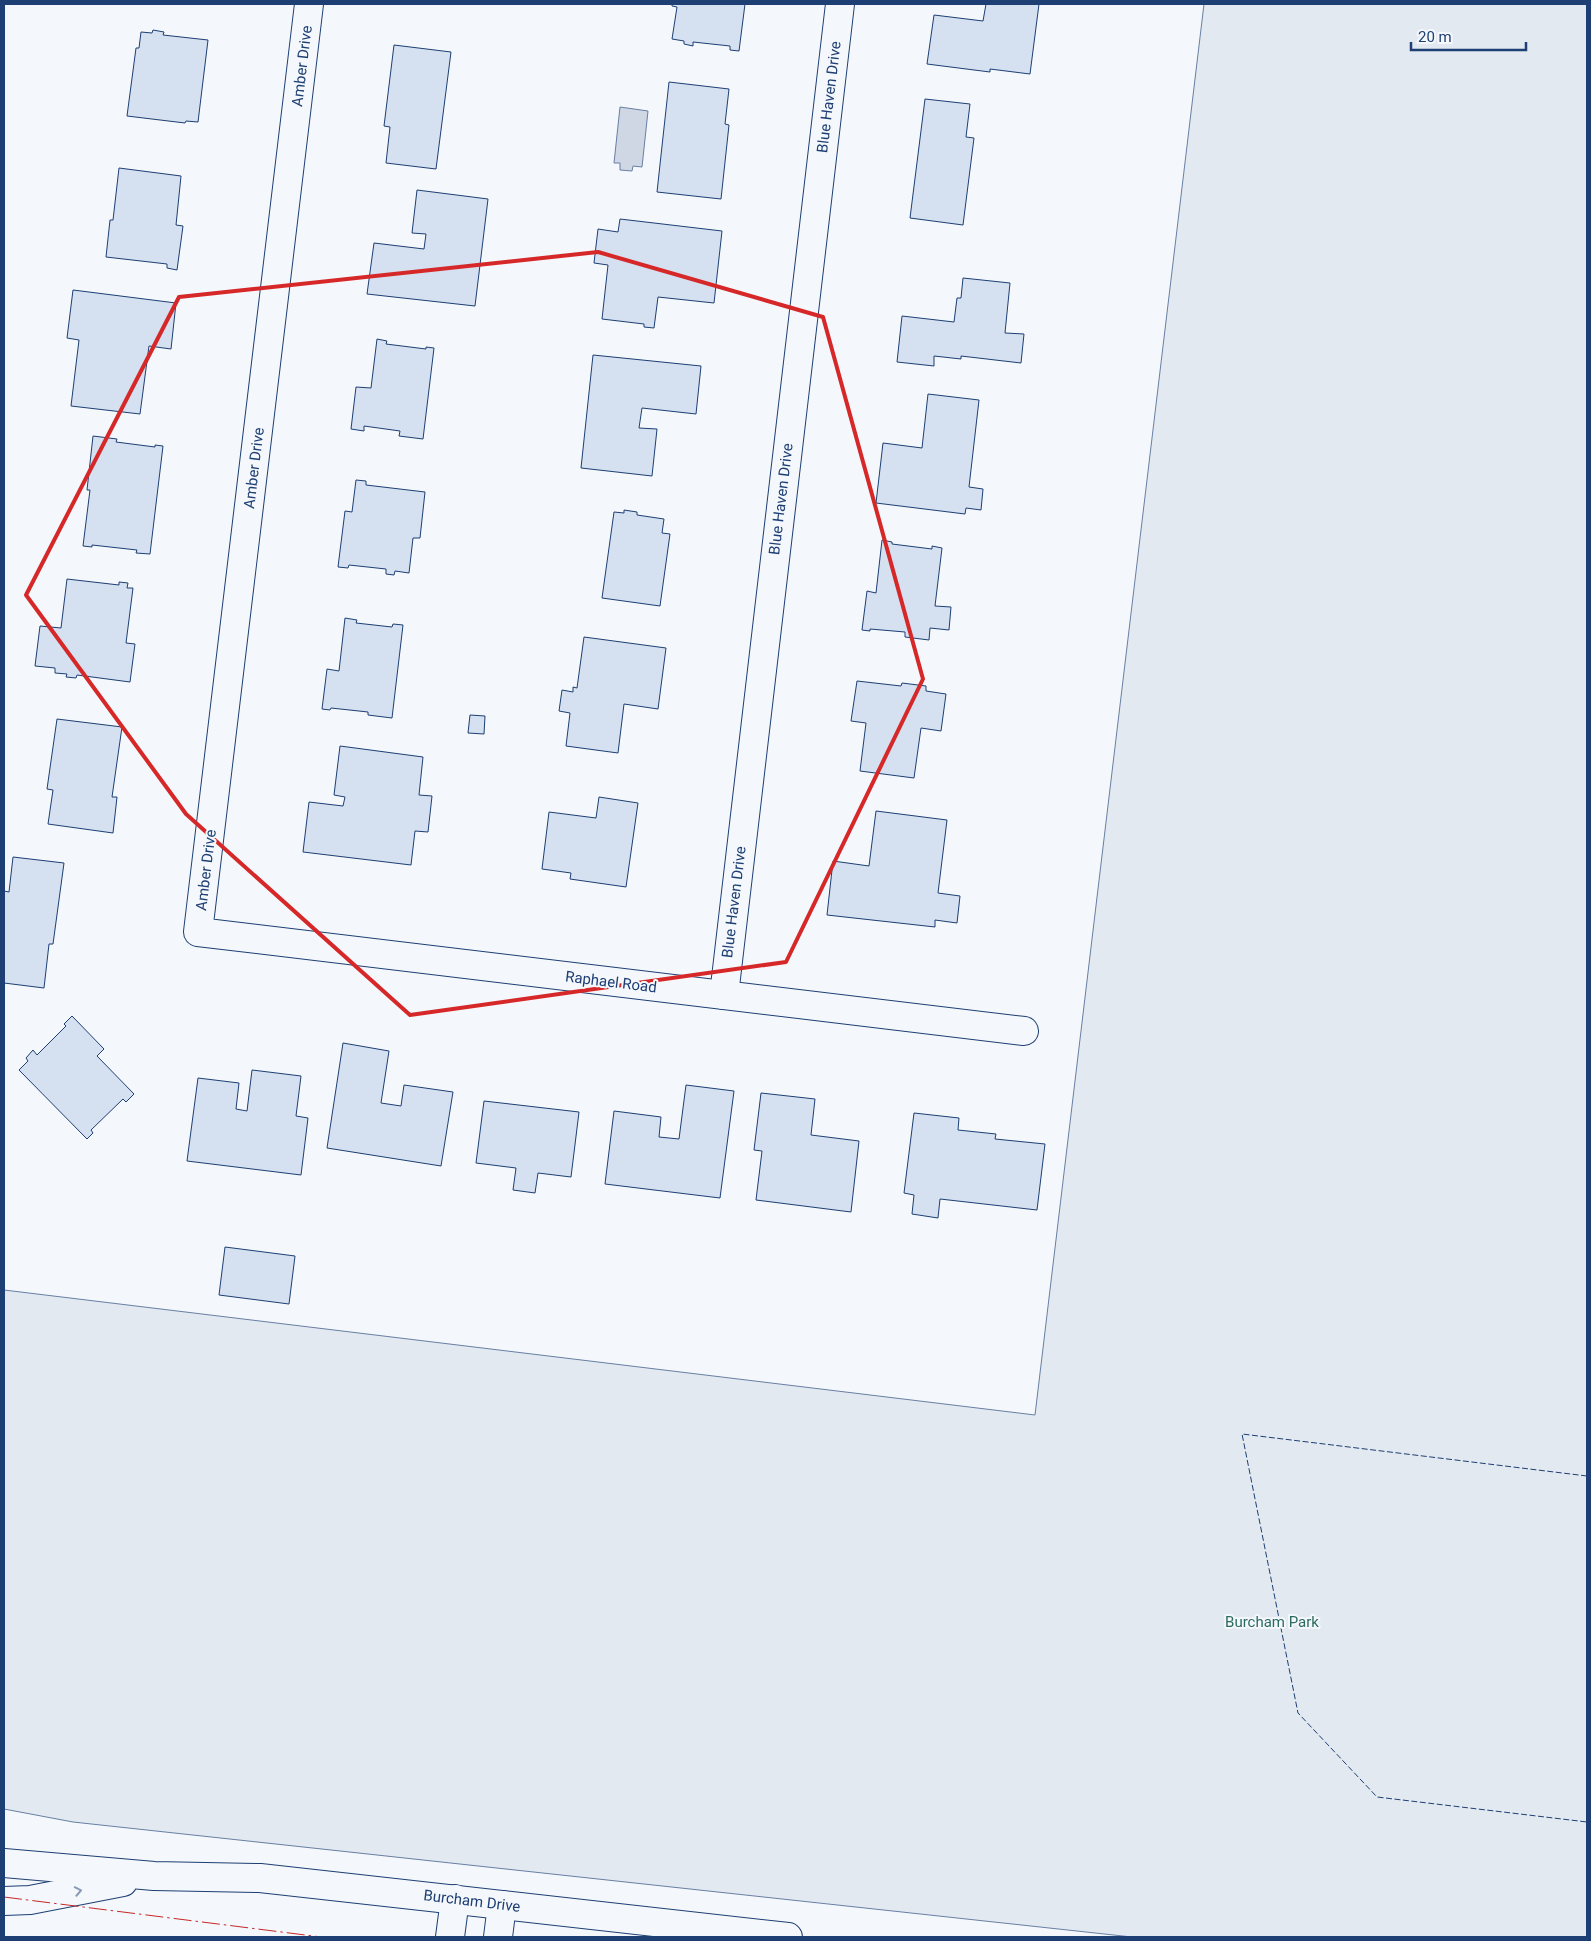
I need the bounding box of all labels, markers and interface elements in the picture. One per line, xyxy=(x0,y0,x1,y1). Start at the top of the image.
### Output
scale bar xyxy=(1411,20,1526,52)
street label: Amber Drive xyxy=(288,24,316,108)
text: 20 m xyxy=(1418,28,1452,46)
street label: Blue Haven Drive xyxy=(813,40,845,154)
street label: Amber Drive xyxy=(240,426,268,510)
street label: Blue Haven Drive xyxy=(765,442,797,556)
street label: Amber Drive xyxy=(192,828,220,912)
street label: Blue Haven Drive xyxy=(718,845,750,959)
street label: Raphael Road xyxy=(564,967,658,997)
park label: Burcham Park xyxy=(1225,1613,1319,1631)
one-way arrow xyxy=(74,1886,82,1897)
street label: Burcham Drive xyxy=(423,1886,521,1916)

